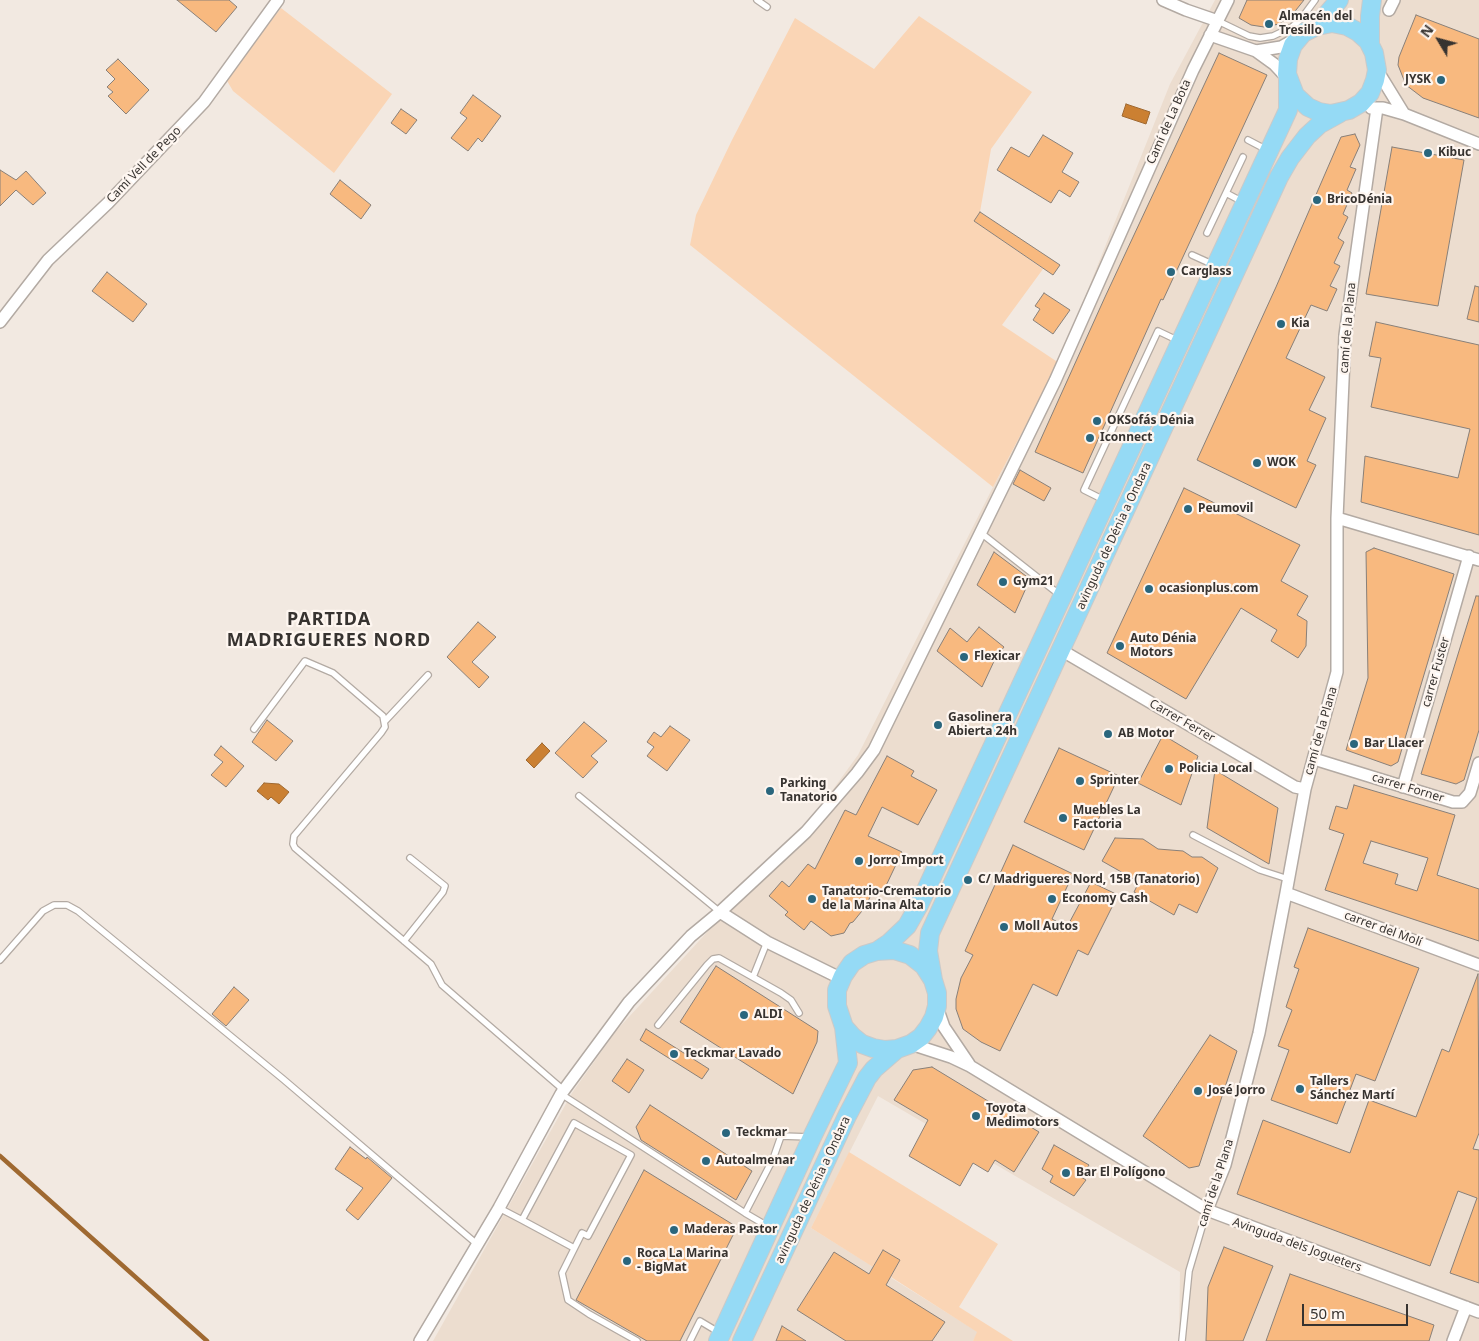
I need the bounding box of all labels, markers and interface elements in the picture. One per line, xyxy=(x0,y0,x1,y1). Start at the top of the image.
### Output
place label: Almacén del Tresillo xyxy=(1279,10,1352,38)
north arrow xyxy=(1414,15,1464,65)
marker: Almacén del Tresillo xyxy=(1263,18,1275,30)
text: N xyxy=(1416,20,1438,41)
place label: JYSK xyxy=(1405,73,1431,87)
marker: JYSK xyxy=(1435,74,1447,86)
street label: Camí de La Bota xyxy=(1144,77,1194,167)
street label: Camí Vell de Pego xyxy=(104,124,184,206)
place label: Kibuc xyxy=(1438,146,1471,160)
marker: Kibuc xyxy=(1422,147,1434,159)
place label: BricoDénia xyxy=(1327,193,1392,207)
marker: BricoDénia xyxy=(1311,194,1323,206)
place label: Carglass xyxy=(1181,265,1232,279)
marker: Carglass xyxy=(1165,266,1177,278)
street label: camí de la Plana xyxy=(1337,282,1359,374)
place label: Kia xyxy=(1291,317,1310,331)
marker: Kia xyxy=(1275,318,1287,330)
place label: OKSofás Dénia xyxy=(1107,414,1194,428)
marker: OKSofás Dénia xyxy=(1091,415,1103,427)
place label: Iconnect xyxy=(1100,431,1153,445)
marker: Iconnect xyxy=(1084,432,1096,444)
place label: WOK xyxy=(1267,456,1296,470)
marker: WOK xyxy=(1251,457,1263,469)
street label: avinguda de Dénia a Ondara xyxy=(1074,460,1154,612)
place label: Peumovil xyxy=(1198,502,1253,516)
marker: Peumovil xyxy=(1182,503,1194,515)
place label: Gym21 xyxy=(1013,575,1054,589)
marker: Gym21 xyxy=(997,576,1009,588)
place label: ocasionplus.com xyxy=(1159,582,1259,596)
marker: ocasionplus.com xyxy=(1143,583,1155,595)
district label: PARTIDA MADRIGUERES NORD xyxy=(225,609,433,652)
place label: Auto Dénia Motors xyxy=(1130,632,1196,660)
street label: carrer Fuster xyxy=(1419,635,1453,709)
marker: Auto Dénia Motors xyxy=(1114,640,1126,652)
place label: Flexicar xyxy=(974,650,1020,664)
marker: Flexicar xyxy=(958,651,970,663)
street label: camí de la Plana xyxy=(1301,685,1341,777)
street label: Carrer Ferrer xyxy=(1147,696,1217,746)
place label: Gasolinera Abierta 24h xyxy=(948,711,1017,739)
marker: Gasolinera Abierta 24h xyxy=(932,719,944,731)
place label: AB Motor xyxy=(1118,727,1174,741)
marker: AB Motor xyxy=(1102,728,1114,740)
place label: Bar Llacer xyxy=(1364,737,1424,751)
marker: Bar Llacer xyxy=(1348,738,1360,750)
place label: Policia Local xyxy=(1179,762,1252,776)
marker: Policia Local xyxy=(1163,763,1175,775)
street label: carrer Forner xyxy=(1370,770,1446,806)
place label: Sprinter xyxy=(1090,774,1139,788)
marker: Sprinter xyxy=(1074,775,1086,787)
place label: Parking Tanatorio xyxy=(780,777,837,805)
marker: Parking Tanatorio xyxy=(764,785,776,797)
place label: Muebles La Factoria xyxy=(1073,804,1141,832)
marker: Muebles La Factoria xyxy=(1057,812,1069,824)
place label: Jorro Import xyxy=(869,854,944,868)
marker: Jorro Import xyxy=(853,855,865,867)
place label: C/ Madrigueres Nord, 15B (Tanatorio) xyxy=(978,873,1200,887)
marker: C/ Madrigueres Nord, 15B (Tanatorio) xyxy=(962,874,974,886)
place label: Tanatorio-Crematorio de la Marina Alta xyxy=(822,885,951,913)
place label: Economy Cash xyxy=(1062,892,1148,906)
marker: Tanatorio-Crematorio de la Marina Alta xyxy=(806,893,818,905)
marker: Economy Cash xyxy=(1046,893,1058,905)
street label: carrer del Molí xyxy=(1342,908,1424,950)
place label: Moll Autos xyxy=(1014,920,1078,934)
marker: Moll Autos xyxy=(998,921,1010,933)
place label: ALDI xyxy=(754,1008,782,1022)
marker: ALDI xyxy=(738,1009,750,1021)
place label: Teckmar Lavado xyxy=(684,1047,781,1061)
marker: Teckmar Lavado xyxy=(668,1048,680,1060)
place label: Tallers Sánchez Martí xyxy=(1310,1075,1394,1103)
marker: Tallers Sánchez Martí xyxy=(1294,1083,1306,1095)
place label: José Jorro xyxy=(1208,1084,1265,1098)
marker: José Jorro xyxy=(1192,1085,1204,1097)
place label: Toyota Medimotors xyxy=(986,1102,1059,1130)
marker: Toyota Medimotors xyxy=(970,1110,982,1122)
street label: avinguda de Dénia a Ondara xyxy=(773,1114,853,1266)
place label: Teckmar xyxy=(736,1126,787,1140)
marker: Teckmar xyxy=(720,1127,732,1139)
street label: camí de la Plana xyxy=(1195,1137,1237,1229)
place label: Autoalmenar xyxy=(716,1154,795,1168)
marker: Autoalmenar xyxy=(700,1155,712,1167)
place label: Bar El Polígono xyxy=(1076,1166,1166,1180)
marker: Bar El Polígono xyxy=(1060,1167,1072,1179)
street label: Avinguda dels Jogueters xyxy=(1230,1215,1364,1275)
place label: Maderas Pastor xyxy=(684,1223,777,1237)
marker: Maderas Pastor xyxy=(668,1224,680,1236)
place label: Roca La Marina - BigMat xyxy=(637,1247,728,1275)
marker: Roca La Marina - BigMat xyxy=(621,1255,633,1267)
scale bar xyxy=(1304,1294,1410,1326)
text: 50 m xyxy=(1310,1303,1345,1323)

